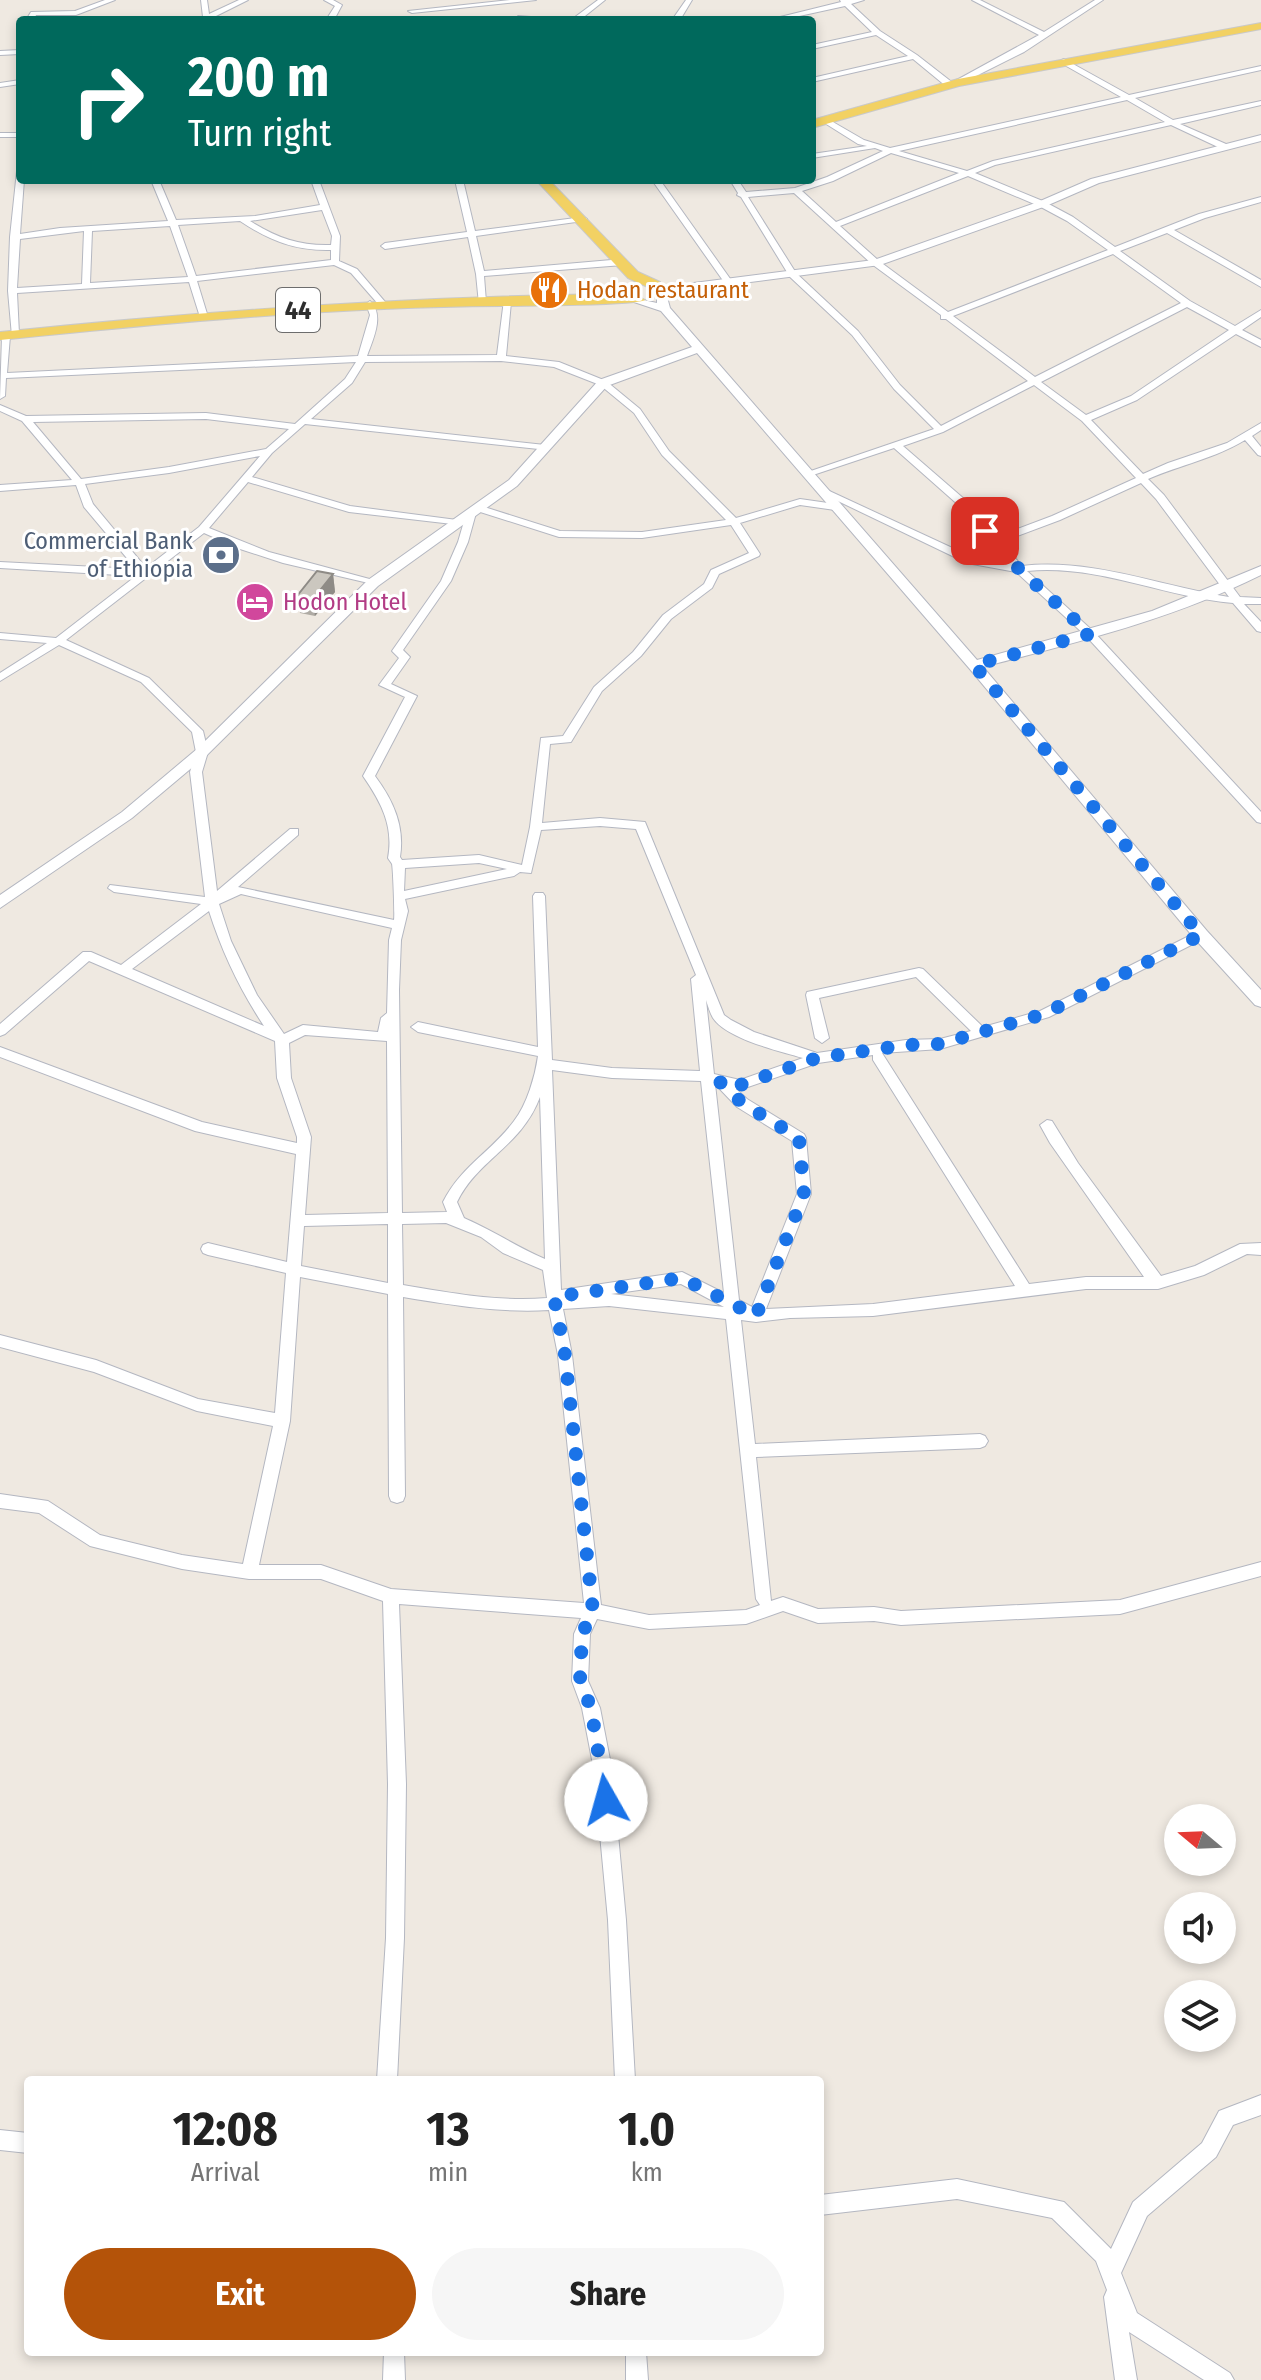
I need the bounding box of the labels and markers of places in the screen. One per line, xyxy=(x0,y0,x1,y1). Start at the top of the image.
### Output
restaurant icon: Hodan restaurant xyxy=(528,269,570,311)
place label: Hodan restaurant xyxy=(577,276,749,304)
pin xyxy=(951,497,1019,565)
place label: Commercial Bank of Ethiopia xyxy=(24,527,194,583)
bank icon: Commercial Bank of Ethiopia xyxy=(200,534,242,576)
hotel icon: Hodon Hotel xyxy=(234,581,276,623)
place label: Hodon Hotel xyxy=(283,588,407,616)

